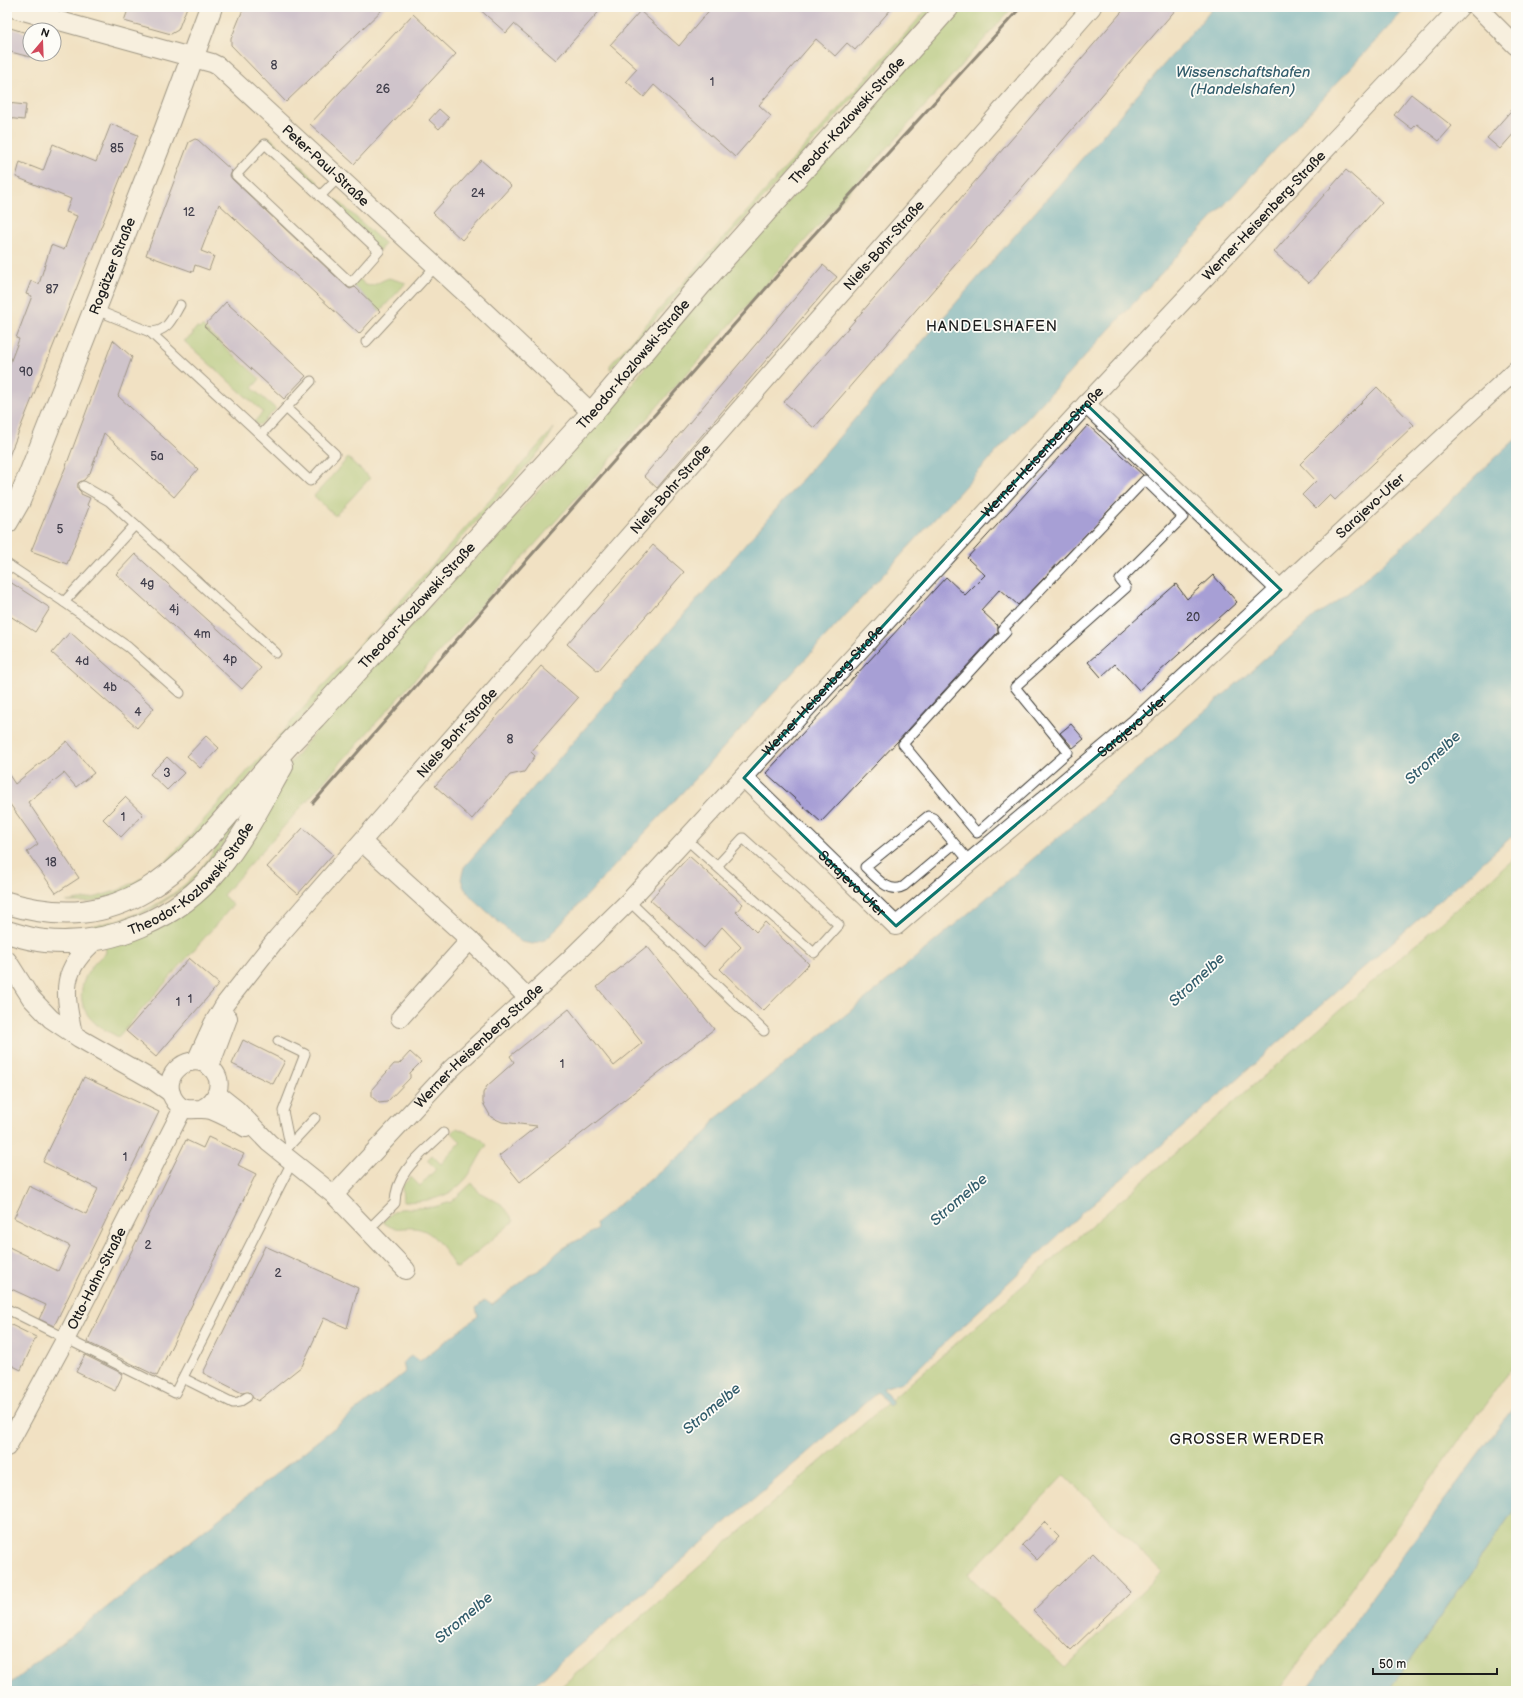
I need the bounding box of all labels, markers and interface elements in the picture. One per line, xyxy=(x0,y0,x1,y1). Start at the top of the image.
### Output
north arrow xyxy=(22,22,62,62)
text: N xyxy=(39,26,51,41)
street label: Theodor-Kozlowski-Straße xyxy=(785,53,908,188)
house number: 8 xyxy=(271,58,278,73)
water label: Wissenschaftshafen (Handelshafen) xyxy=(1176,63,1310,99)
house number: 1 xyxy=(710,75,714,90)
house number: 26 xyxy=(376,82,390,97)
street label: Peter-Paul-Straße xyxy=(279,121,373,210)
house number: 85 xyxy=(110,141,124,156)
street label: Werner-Heisenberg-Straße xyxy=(1198,147,1329,284)
house number: 24 xyxy=(471,186,486,201)
street label: Niels-Bohr-Straße xyxy=(840,197,928,294)
house number: 12 xyxy=(183,205,195,220)
street label: Rogätzer Straße xyxy=(85,215,139,317)
house number: 87 xyxy=(46,282,59,297)
street label: Theodor-Kozlowski-Straße xyxy=(573,296,693,433)
district label: HANDELSHAFEN xyxy=(926,317,1058,336)
house number: 90 xyxy=(19,365,33,380)
street label: Werner-Heisenberg-Straße xyxy=(978,383,1107,521)
street label: Niels-Bohr-Straße xyxy=(626,440,714,537)
house number: 5a xyxy=(150,449,164,464)
street label: Sarajevo-Ufer xyxy=(1332,469,1409,542)
house number: 5 xyxy=(57,522,64,537)
street label: Theodor-Kozlowski-Straße xyxy=(355,538,479,672)
house number: 4g xyxy=(140,576,154,591)
house number: 4j xyxy=(169,602,179,617)
house number: 20 xyxy=(1186,610,1200,625)
street label: Werner-Heisenberg-Straße xyxy=(758,621,887,759)
house number: 4m xyxy=(193,627,211,642)
house number: 4p xyxy=(223,652,237,667)
house number: 4d xyxy=(75,654,89,669)
house number: 4b xyxy=(103,680,117,695)
street label: Niels-Bohr-Straße xyxy=(413,684,501,781)
street label: Sarajevo-Ufer xyxy=(1094,689,1171,761)
house number: 4 xyxy=(134,705,142,720)
water label: Stromelbe xyxy=(1401,727,1465,789)
house number: 8 xyxy=(507,732,514,747)
house number: 3 xyxy=(163,766,171,781)
house number: 1 xyxy=(121,810,125,825)
street label: Theodor-Kozlowski-Straße xyxy=(126,819,257,938)
street label: Sarajevo-Ufer xyxy=(815,847,890,921)
house number: 18 xyxy=(45,855,57,870)
water label: Stromelbe xyxy=(1165,949,1229,1011)
street label: Werner-Heisenberg-Straße xyxy=(411,980,546,1111)
house number: 1 xyxy=(188,992,192,1007)
house number: 1 xyxy=(176,995,180,1010)
house number: 1 xyxy=(560,1057,564,1072)
house number: 1 xyxy=(123,1150,127,1165)
water label: Stromelbe xyxy=(926,1170,992,1230)
street label: Otto-Hahn-Straße xyxy=(63,1224,129,1332)
house number: 2 xyxy=(144,1238,152,1253)
house number: 2 xyxy=(274,1266,282,1281)
water label: Stromelbe xyxy=(679,1379,745,1439)
district label: GROSSER WERDER xyxy=(1169,1430,1325,1449)
water label: Stromelbe xyxy=(431,1588,497,1648)
scale bar xyxy=(1373,1650,1497,1676)
text: 50 m xyxy=(1379,1657,1406,1672)

